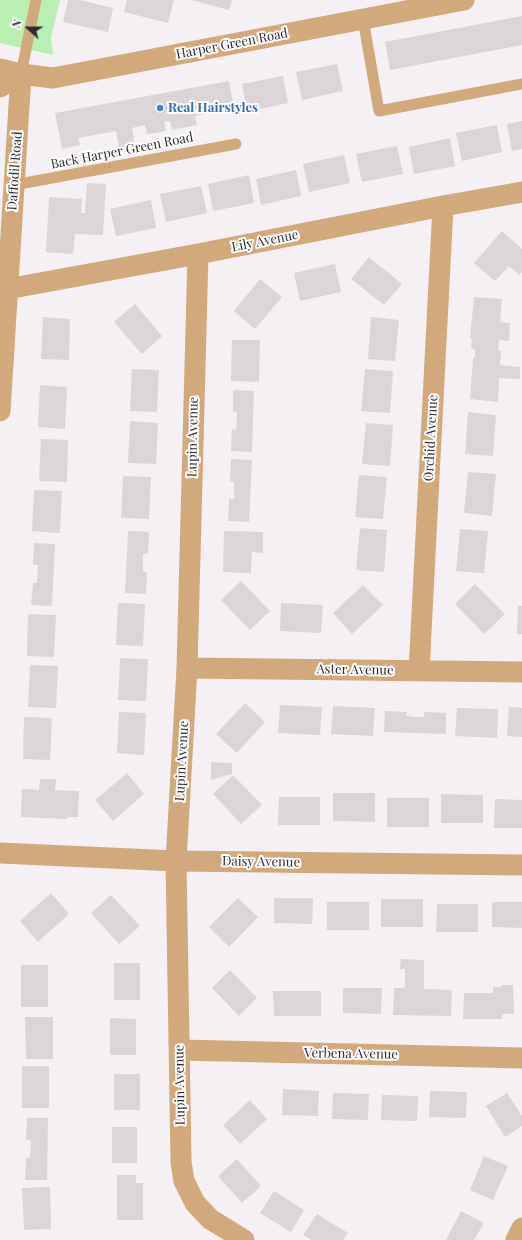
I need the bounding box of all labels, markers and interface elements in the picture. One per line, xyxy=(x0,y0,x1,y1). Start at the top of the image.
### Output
north arrow xyxy=(8,8,48,48)
text: N xyxy=(8,17,25,30)
street label: Harper Green Road xyxy=(175,26,289,62)
place label: Real Hairstyles xyxy=(168,100,258,116)
marker: Real Hairstyles xyxy=(155,103,165,113)
street label: Back Harper Green Road xyxy=(49,130,195,172)
street label: Daffodil Road xyxy=(4,131,26,211)
street label: Lily Avenue xyxy=(230,227,300,255)
street label: Orchid Avenue xyxy=(421,394,441,482)
street label: Lupin Avenue xyxy=(184,397,202,477)
street label: Aster Avenue xyxy=(316,662,394,678)
street label: Lupin Avenue xyxy=(172,720,192,802)
street label: Daisy Avenue xyxy=(222,854,300,870)
street label: Lupin Avenue xyxy=(171,1045,189,1125)
street label: Verbena Avenue xyxy=(304,1045,398,1063)

